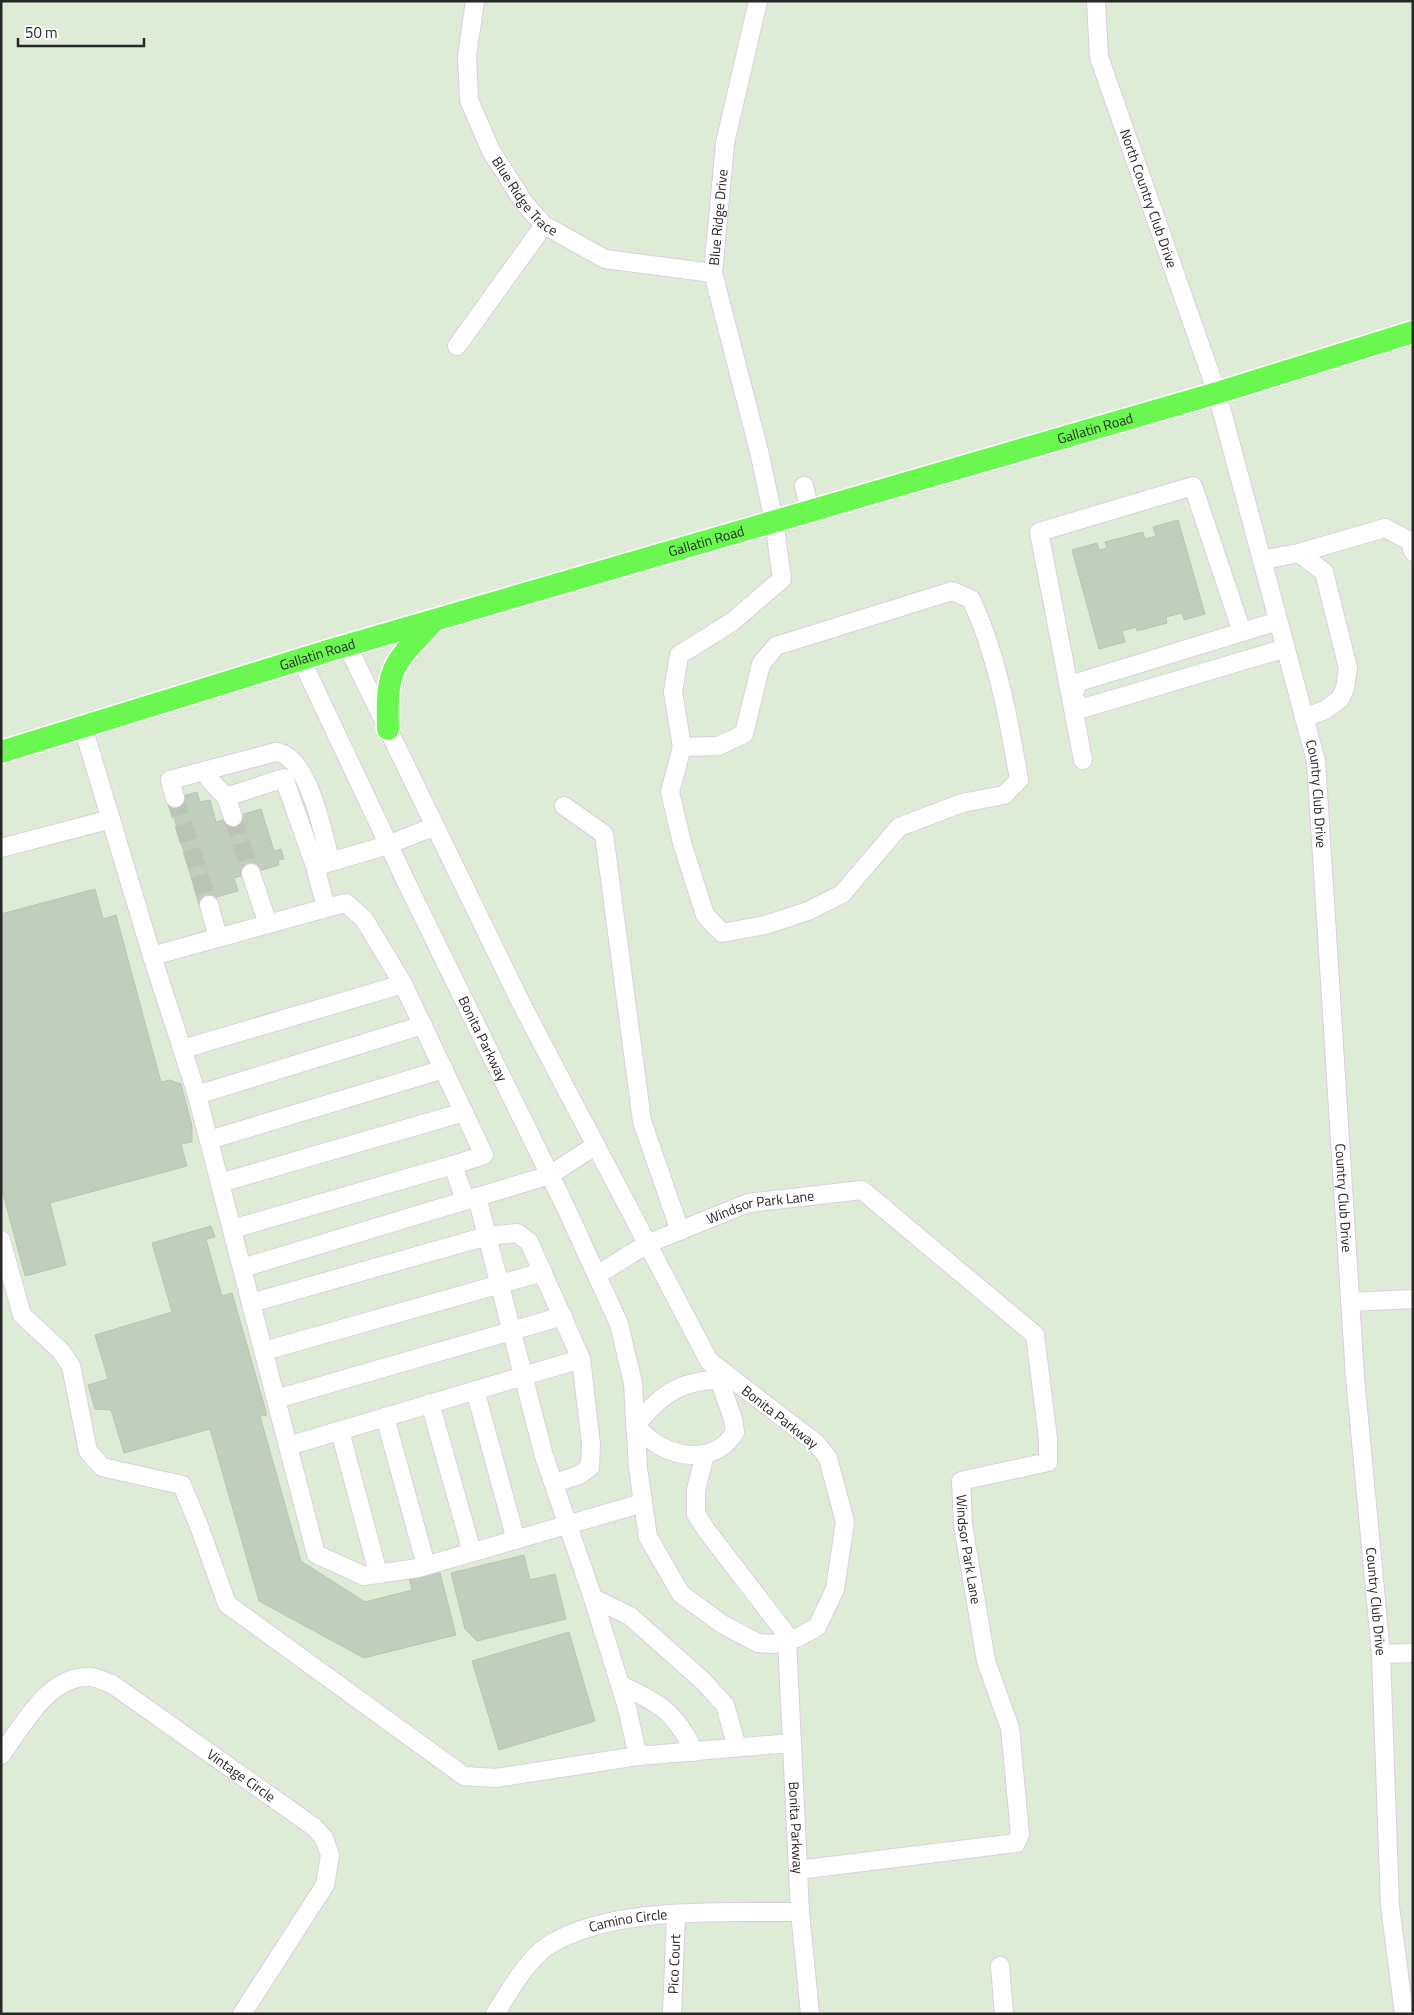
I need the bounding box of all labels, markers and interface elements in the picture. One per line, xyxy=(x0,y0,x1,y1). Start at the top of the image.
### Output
scale bar xyxy=(18,15,144,47)
text: 50 m xyxy=(25,21,58,44)
street label: North Country Club Drive xyxy=(1115,126,1183,271)
street label: Blue Ridge Trace xyxy=(487,152,562,241)
street label: Blue Ridge Drive xyxy=(703,168,733,266)
street label: Gallatin Road xyxy=(1055,407,1135,449)
street label: Gallatin Road xyxy=(666,520,746,562)
street label: Gallatin Road xyxy=(277,633,357,675)
street label: Country Club Drive xyxy=(1301,737,1332,849)
street label: Bonita Parkway xyxy=(454,992,513,1085)
street label: Country Club Drive xyxy=(1330,1143,1358,1253)
street label: Windsor Park Lane xyxy=(703,1185,815,1229)
street label: Bonita Parkway xyxy=(737,1380,823,1454)
street label: Windsor Park Lane xyxy=(952,1494,987,1606)
street label: Country Club Drive xyxy=(1361,1546,1392,1657)
street label: Vintage Circle xyxy=(203,1743,280,1807)
street label: Bonita Parkway xyxy=(784,1781,809,1875)
street label: Camino Circle xyxy=(586,1903,668,1937)
street label: Pico Court xyxy=(662,1934,685,1994)

